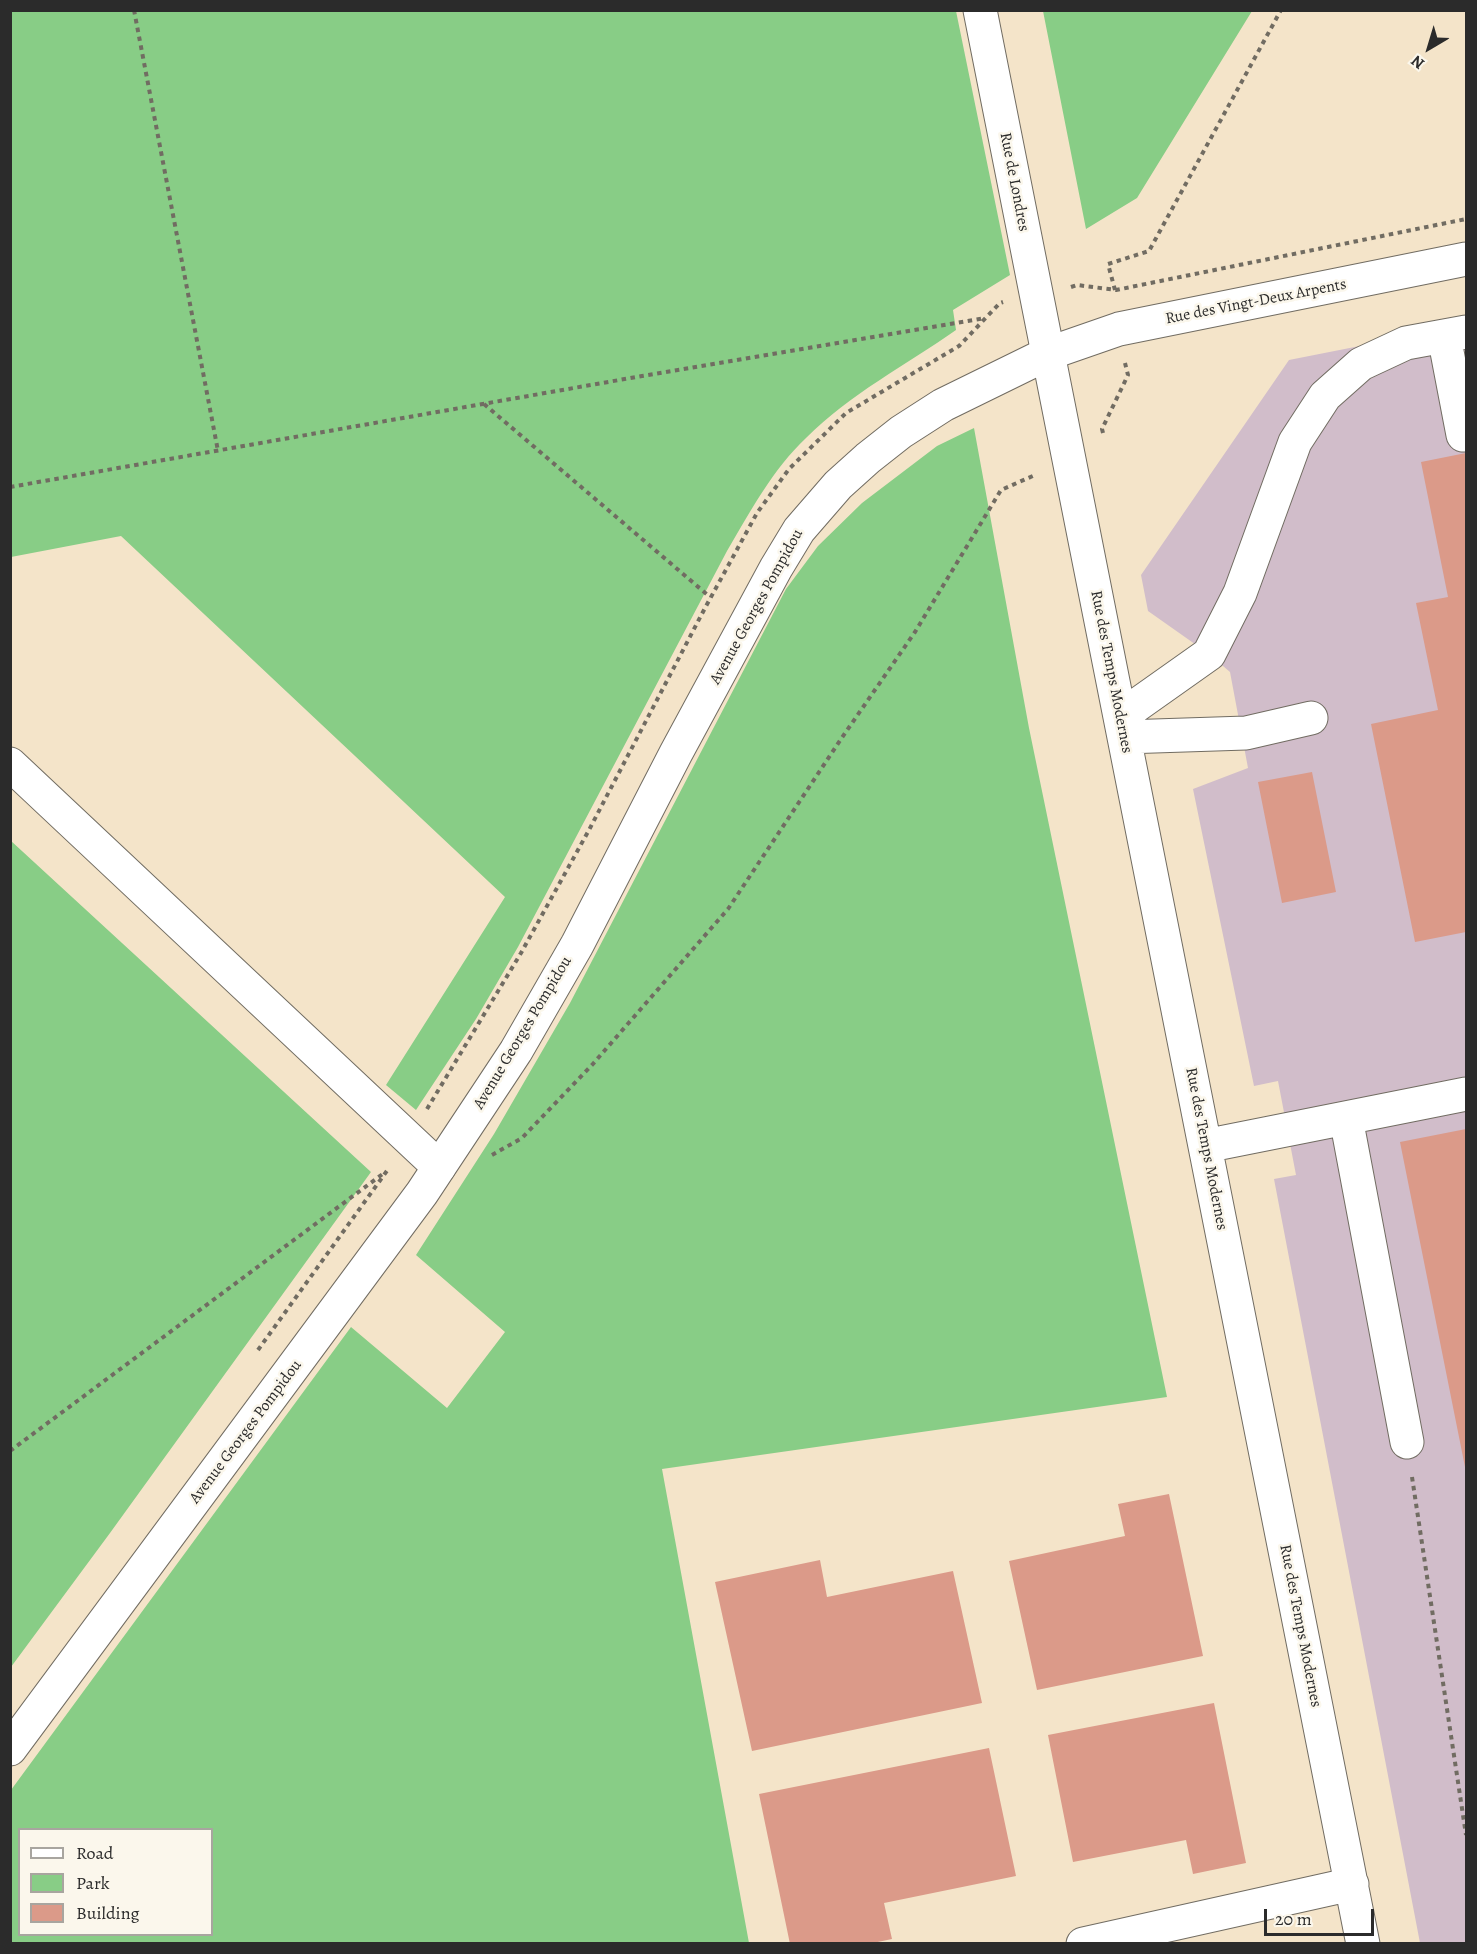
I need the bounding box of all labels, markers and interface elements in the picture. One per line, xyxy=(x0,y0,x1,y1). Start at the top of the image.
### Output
north arrow xyxy=(1399,18,1459,78)
text: N xyxy=(1407,50,1429,74)
street label: Rue de Londres xyxy=(995,131,1033,233)
street label: Rue des Vingt-Deux Arpents xyxy=(1164,275,1348,329)
street label: Avenue Georges Pompidou xyxy=(706,526,808,688)
street label: Rue des Temps Modernes xyxy=(1086,589,1136,755)
street label: Avenue Georges Pompidou xyxy=(470,953,576,1113)
street label: Rue des Temps Modernes xyxy=(1181,1066,1231,1232)
street label: Avenue Georges Pompidou xyxy=(186,1356,306,1508)
street label: Rue des Temps Modernes xyxy=(1275,1543,1325,1709)
legend xyxy=(18,1828,213,1936)
text: Road xyxy=(76,1841,113,1865)
text: Park xyxy=(76,1871,110,1895)
scale bar xyxy=(1267,1897,1376,1935)
text: Building xyxy=(76,1901,140,1925)
text: 20 m xyxy=(1275,1907,1312,1931)

